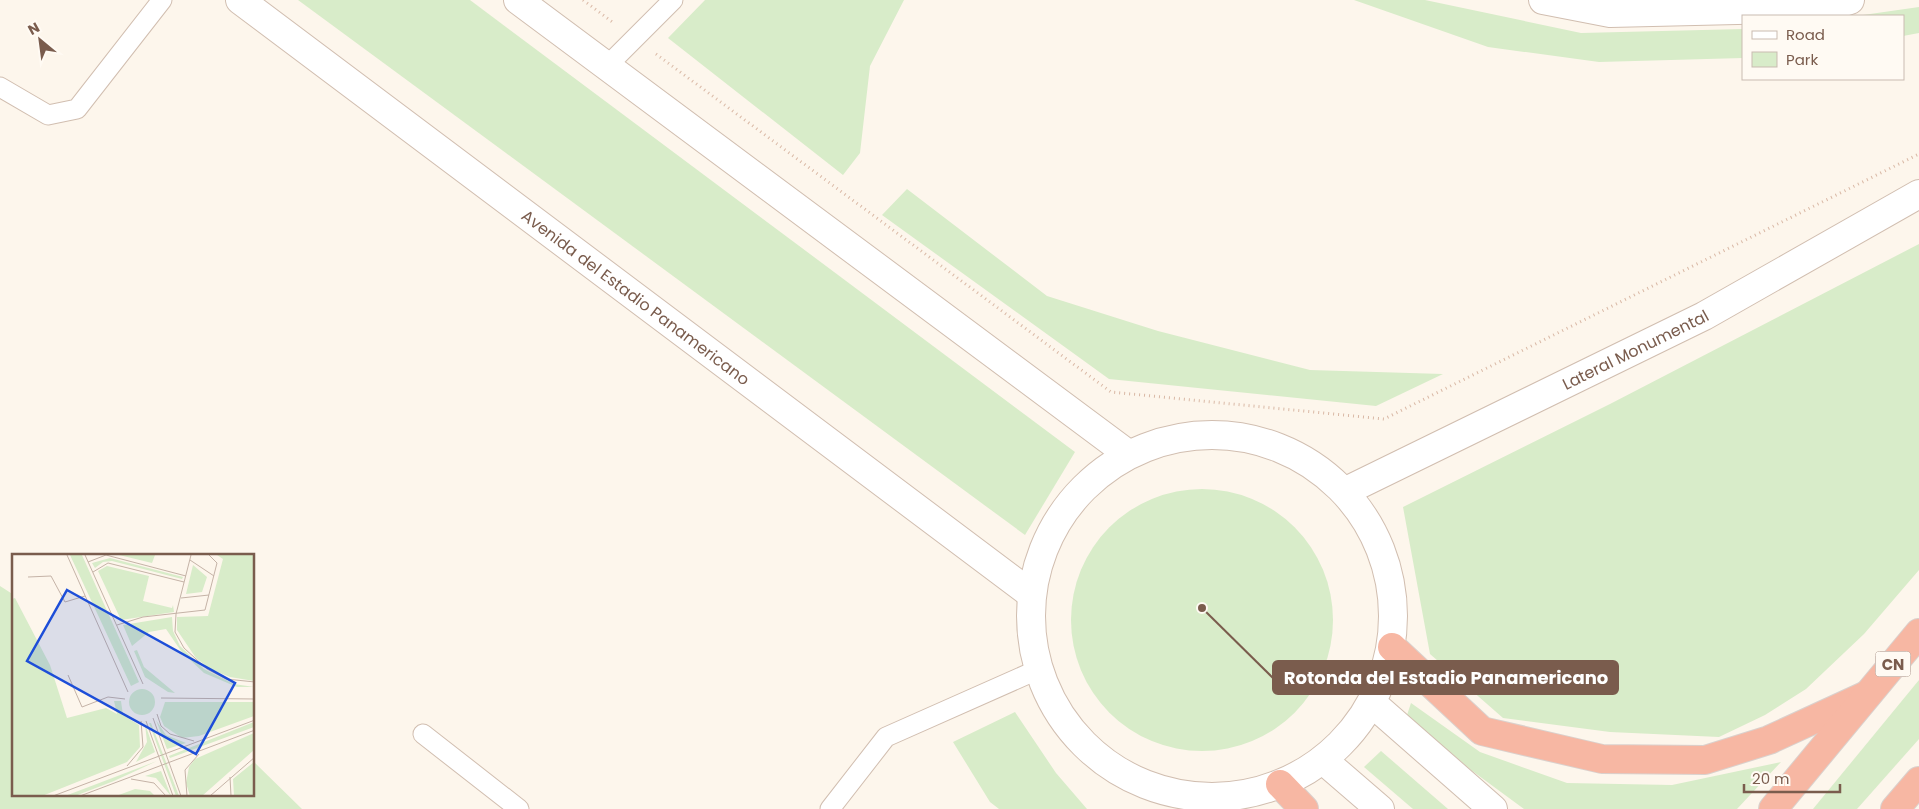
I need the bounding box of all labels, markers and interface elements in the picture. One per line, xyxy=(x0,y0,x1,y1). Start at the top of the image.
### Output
north arrow xyxy=(15,15,65,65)
legend xyxy=(1742,15,1904,80)
text: N xyxy=(24,17,43,40)
text: Road xyxy=(1786,24,1825,45)
text: Park xyxy=(1786,49,1818,70)
street label: Avenida del Estadio Panamericano xyxy=(517,204,755,390)
street label: Lateral Monumental xyxy=(1558,304,1713,395)
inset map xyxy=(12,554,255,796)
road number: CN xyxy=(1876,652,1910,676)
callout: Rotonda del Estadio Panamericano xyxy=(1273,661,1618,694)
text: Rotonda del Estadio Panamericano xyxy=(1284,665,1608,690)
scale bar xyxy=(1744,762,1840,794)
text: 20 m xyxy=(1752,768,1790,789)

